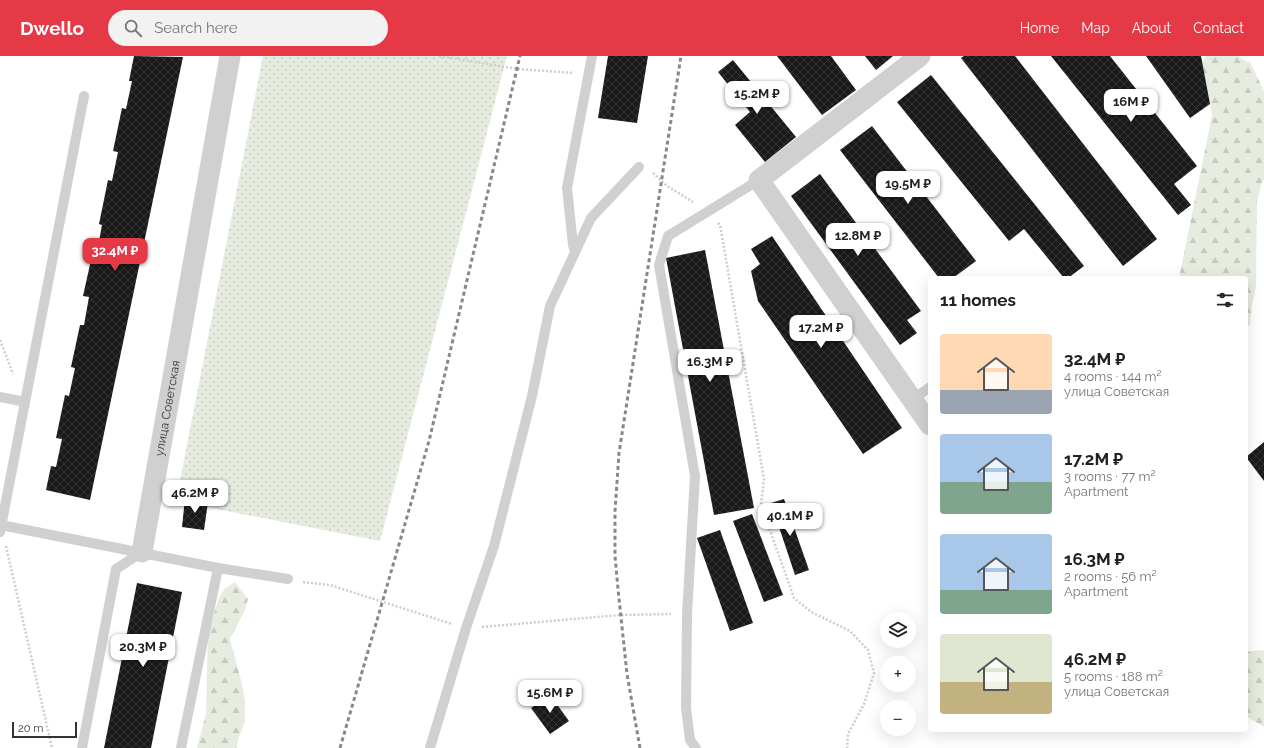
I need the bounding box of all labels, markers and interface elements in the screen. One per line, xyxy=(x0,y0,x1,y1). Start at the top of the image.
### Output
search box xyxy=(108,10,388,46)
text: Dwello xyxy=(20,17,84,39)
icon: search xyxy=(122,17,144,39)
text: Search here xyxy=(154,19,237,37)
text: Home xyxy=(1020,20,1059,36)
text: Map xyxy=(1081,20,1110,36)
text: About xyxy=(1132,20,1171,36)
text: Contact xyxy=(1193,20,1244,36)
pin: 15.2M ₽ xyxy=(720,81,794,115)
text: 15.2M ₽ xyxy=(734,86,780,101)
pin: 16M ₽ xyxy=(1103,89,1159,123)
text: 16M ₽ xyxy=(1113,94,1149,109)
pin: 19.5M ₽ xyxy=(871,171,945,205)
text: 19.5M ₽ xyxy=(885,176,931,191)
pin: 12.8M ₽ xyxy=(821,223,895,257)
text: 12.8M ₽ xyxy=(835,228,881,243)
pin: 32.4M ₽ xyxy=(78,238,152,272)
text: 32.4M ₽ xyxy=(92,243,138,258)
icon: filters xyxy=(1214,289,1236,311)
text: 11 homes xyxy=(940,290,1016,310)
pin: 17.2M ₽ xyxy=(784,315,858,349)
text: 17.2M ₽ xyxy=(798,320,844,335)
pin: 16.3M ₽ xyxy=(673,349,747,383)
text: 32.4M ₽ xyxy=(1064,349,1125,369)
icon: home xyxy=(972,350,1020,398)
text: 16.3M ₽ xyxy=(687,354,733,369)
street label: улица Советская xyxy=(152,359,183,457)
text: 4 rooms · 144 m² xyxy=(1064,369,1162,384)
text: улица Советская xyxy=(1064,384,1169,399)
text: 17.2M ₽ xyxy=(1064,449,1123,469)
icon: home xyxy=(972,450,1020,498)
text: 3 rooms · 77 m² xyxy=(1064,469,1156,484)
pin: 46.2M ₽ xyxy=(158,480,232,514)
text: Apartment xyxy=(1064,484,1128,499)
text: 46.2M ₽ xyxy=(171,485,219,500)
pin: 40.1M ₽ xyxy=(753,503,827,537)
text: 40.1M ₽ xyxy=(767,508,813,523)
text: 16.3M ₽ xyxy=(1064,549,1125,569)
icon: home xyxy=(972,550,1020,598)
text: 2 rooms · 56 m² xyxy=(1064,569,1156,584)
text: Apartment xyxy=(1064,584,1128,599)
map controls xyxy=(880,612,916,736)
button: layers xyxy=(880,612,916,648)
pin: 20.3M ₽ xyxy=(106,634,180,668)
text: 20.3M ₽ xyxy=(119,639,167,654)
text: 46.2M ₽ xyxy=(1064,649,1126,669)
icon: home xyxy=(972,650,1020,698)
button: + xyxy=(880,656,916,692)
text: 5 rooms · 188 m² xyxy=(1064,669,1163,684)
pin: 15.6M ₽ xyxy=(513,680,587,714)
text: улица Советская xyxy=(1064,684,1169,699)
text: 15.6M ₽ xyxy=(527,685,573,700)
button: − xyxy=(880,700,916,736)
scale bar xyxy=(12,720,77,739)
text: 20 m xyxy=(18,722,43,735)

